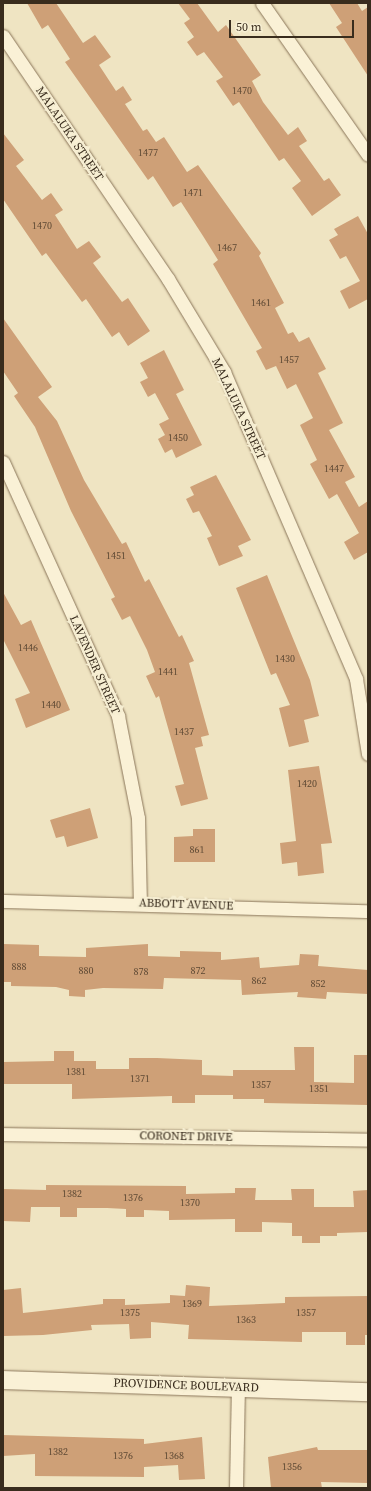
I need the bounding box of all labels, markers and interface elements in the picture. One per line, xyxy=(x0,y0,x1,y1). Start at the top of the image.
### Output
scale bar xyxy=(231,12,356,38)
text: 50 m xyxy=(236,19,262,35)
street label: MALALUKA STREET xyxy=(32,84,106,184)
house number: 1470 xyxy=(232,85,252,97)
house number: 1477 xyxy=(138,147,158,159)
house number: 1471 xyxy=(183,187,203,199)
house number: 1470 xyxy=(32,220,52,232)
house number: 1467 xyxy=(217,242,237,254)
house number: 1461 xyxy=(251,297,271,309)
house number: 1457 xyxy=(279,354,299,366)
street label: MALALUKA STREET xyxy=(208,356,268,462)
house number: 1450 xyxy=(168,432,188,444)
house number: 1447 xyxy=(324,463,344,475)
house number: 1451 xyxy=(106,550,126,562)
street label: LAVENDER STREET xyxy=(66,613,122,717)
house number: 1446 xyxy=(18,642,38,654)
house number: 1430 xyxy=(275,653,295,665)
house number: 1441 xyxy=(158,666,178,678)
house number: 1440 xyxy=(41,699,61,711)
house number: 1437 xyxy=(174,726,194,738)
house number: 1420 xyxy=(297,778,317,790)
house number: 861 xyxy=(190,844,204,856)
street label: ABBOTT AVENUE xyxy=(138,896,234,914)
house number: 888 xyxy=(12,961,26,973)
house number: 880 xyxy=(79,965,93,977)
house number: 872 xyxy=(191,965,205,977)
house number: 878 xyxy=(134,966,148,978)
house number: 862 xyxy=(252,975,266,987)
house number: 852 xyxy=(311,978,325,990)
house number: 1381 xyxy=(66,1066,86,1078)
house number: 1371 xyxy=(130,1073,150,1085)
house number: 1357 xyxy=(251,1079,271,1091)
house number: 1351 xyxy=(309,1083,329,1095)
street label: CORONET DRIVE xyxy=(139,1129,233,1145)
house number: 1382 xyxy=(62,1188,82,1200)
house number: 1376 xyxy=(123,1192,143,1204)
house number: 1370 xyxy=(180,1197,200,1209)
house number: 1369 xyxy=(182,1298,202,1310)
house number: 1375 xyxy=(120,1307,140,1319)
house number: 1357 xyxy=(296,1307,316,1319)
house number: 1363 xyxy=(236,1314,256,1326)
street label: PROVIDENCE BOULEVARD xyxy=(113,1376,259,1396)
house number: 1382 xyxy=(48,1446,68,1458)
house number: 1376 xyxy=(113,1450,133,1462)
house number: 1368 xyxy=(164,1450,184,1462)
house number: 1356 xyxy=(282,1461,302,1473)

